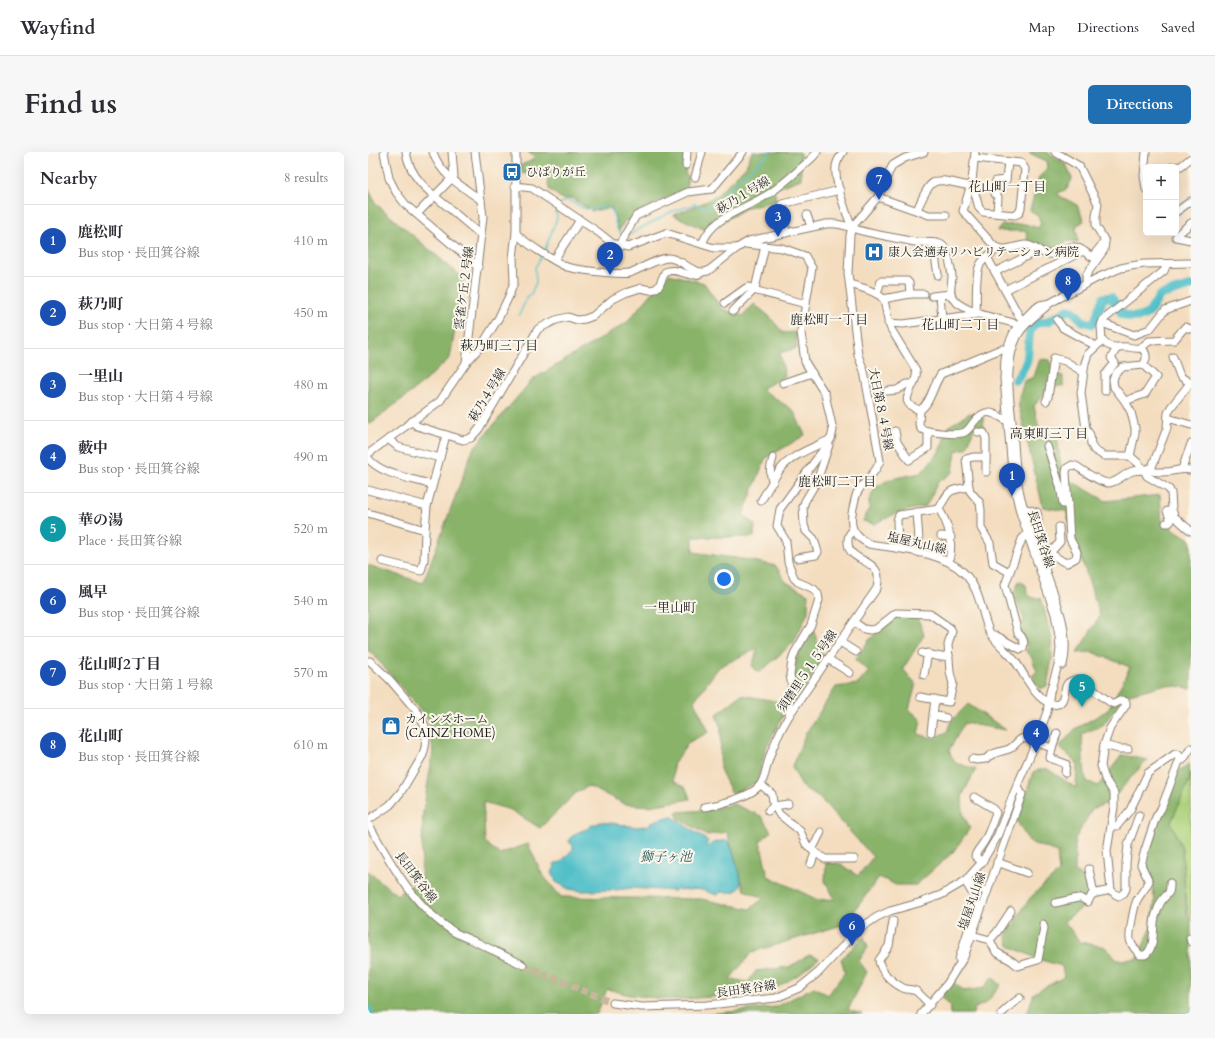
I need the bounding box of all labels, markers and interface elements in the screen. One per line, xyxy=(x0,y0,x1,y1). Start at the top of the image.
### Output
text: Wayfind xyxy=(20,15,95,41)
text: Map xyxy=(1029,18,1055,37)
text: Directions xyxy=(1077,18,1139,37)
text: Saved xyxy=(1161,18,1195,37)
text: Find us xyxy=(24,85,117,123)
button: Directions xyxy=(1088,85,1191,124)
bus stop icon: ひばりが丘 xyxy=(501,161,523,183)
place label: ひばりが丘 xyxy=(526,164,586,180)
map controls xyxy=(1143,164,1179,236)
button: + xyxy=(1143,164,1179,200)
text: Nearby xyxy=(40,167,97,190)
pin: 7 xyxy=(866,167,892,200)
text: 8 results xyxy=(284,169,328,187)
street label: 萩乃１号線 xyxy=(713,173,773,217)
district label: 花山町一丁目 xyxy=(968,178,1046,196)
button: − xyxy=(1143,200,1179,236)
pin: 3 xyxy=(765,204,791,237)
text: 鹿松町 xyxy=(78,222,123,242)
text: 1 xyxy=(50,232,56,250)
text: 410 m xyxy=(294,232,328,250)
hospital icon: 康人会適寿リハビリテーション病院 xyxy=(863,241,885,263)
pin: 2 xyxy=(597,242,623,275)
text: Bus stop · 長田箕谷線 xyxy=(78,244,200,262)
place label: 康人会適寿リハビリテーション病院 xyxy=(888,244,1079,260)
street label: 雲雀ケ丘２号線 xyxy=(451,245,477,331)
pin: 8 xyxy=(1055,268,1081,301)
text: 萩乃町 xyxy=(78,294,123,314)
text: 2 xyxy=(50,304,56,322)
text: 450 m xyxy=(294,304,328,322)
district label: 鹿松町一丁目 xyxy=(790,311,868,329)
text: Bus stop · 大日第４号線 xyxy=(78,316,213,334)
district label: 花山町二丁目 xyxy=(921,316,999,334)
district label: 萩乃町三丁目 xyxy=(460,337,538,355)
street label: 萩乃４号線 xyxy=(465,365,509,425)
text: 一里山 xyxy=(78,366,123,386)
street label: 大日第８４号線 xyxy=(865,366,897,452)
text: 3 xyxy=(50,376,56,394)
text: 480 m xyxy=(294,376,328,394)
text: Bus stop · 大日第４号線 xyxy=(78,388,213,406)
district label: 高東町三丁目 xyxy=(1010,425,1088,443)
text: 藪中 xyxy=(78,438,108,458)
text: 4 xyxy=(50,448,56,466)
text: 490 m xyxy=(294,448,328,466)
text: Bus stop · 長田箕谷線 xyxy=(78,460,200,478)
pin: 1 xyxy=(999,463,1025,496)
district label: 鹿松町二丁目 xyxy=(798,473,876,491)
street label: 長田箕谷線 xyxy=(1024,508,1058,570)
text: 華の湯 xyxy=(78,510,123,530)
text: 5 xyxy=(50,520,56,538)
text: 520 m xyxy=(294,520,328,538)
street label: 塩屋丸山線 xyxy=(886,528,948,558)
text: Place · 長田箕谷線 xyxy=(78,532,182,550)
your location xyxy=(714,569,734,589)
text: 風早 xyxy=(78,582,108,602)
text: 6 xyxy=(50,592,56,610)
text: 540 m xyxy=(294,592,328,610)
district label: 一里山町 xyxy=(644,599,696,617)
text: Bus stop · 長田箕谷線 xyxy=(78,604,200,622)
street label: 須磨里５１５号線 xyxy=(774,627,840,715)
text: 花山町2丁目 xyxy=(78,654,161,674)
text: 7 xyxy=(50,664,56,682)
text: 570 m xyxy=(294,664,328,682)
pin: 5 xyxy=(1069,674,1095,707)
text: Bus stop · 大日第１号線 xyxy=(78,676,213,694)
place label: カインズホーム (CAINZ HOME) xyxy=(405,711,496,741)
shop icon: カインズホーム (CAINZ HOME) xyxy=(380,715,402,737)
pin: 4 xyxy=(1023,720,1049,753)
text: 花山町 xyxy=(78,726,123,746)
text: 8 xyxy=(50,736,56,754)
text: 610 m xyxy=(294,736,328,754)
text: Bus stop · 長田箕谷線 xyxy=(78,748,200,766)
street label: 長田箕谷線 xyxy=(392,848,440,906)
water label: 獅子ヶ池 xyxy=(640,848,694,866)
street label: 塩屋丸山線 xyxy=(955,870,989,932)
pin: 6 xyxy=(839,913,865,946)
street label: 長田箕谷線 xyxy=(715,977,777,1001)

